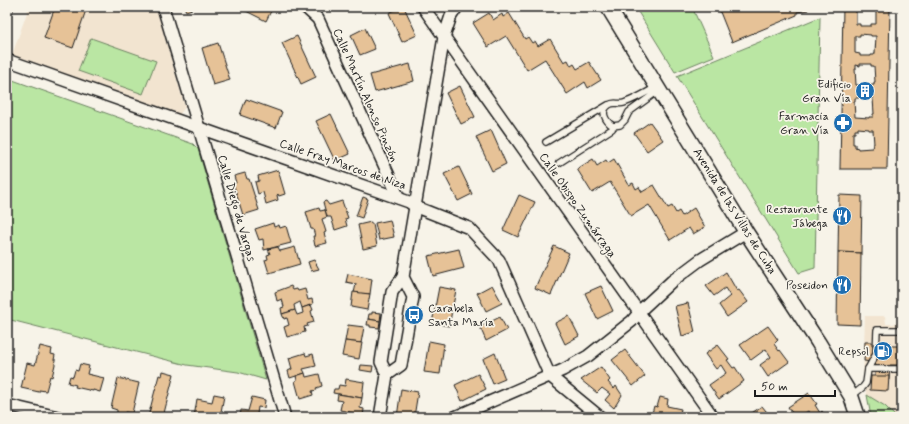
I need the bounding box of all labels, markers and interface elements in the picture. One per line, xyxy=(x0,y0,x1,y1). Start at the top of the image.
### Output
street label: Calle Martín Alonso Pinzón xyxy=(328,26,402,165)
place label: Edificio Gran Vía xyxy=(802,77,851,107)
building icon: Edificio Gran Vía xyxy=(854,80,876,102)
place label: Farmacia Gran Vía xyxy=(779,109,829,139)
pharmacy icon: Farmacia Gran Vía xyxy=(832,112,854,134)
street label: Calle Fray Marcos de Niza xyxy=(277,136,408,194)
street label: Avenida de las Villas de Cuba xyxy=(689,145,780,278)
street label: Calle Obispo Zumárraga xyxy=(535,150,619,261)
street label: Calle Diego de Vargas xyxy=(212,153,259,264)
place label: Restaurante Jábega xyxy=(766,202,828,232)
restaurant icon: Restaurante Jábega xyxy=(831,205,853,227)
restaurant icon: Poseidon xyxy=(831,274,853,296)
place label: Poseidon xyxy=(786,278,828,294)
place label: Carabela Santa María xyxy=(428,301,494,331)
bus stop icon: Carabela Santa María xyxy=(403,304,425,326)
fuel station icon: Repsol xyxy=(872,340,894,362)
place label: Repsol xyxy=(838,344,869,360)
scale bar xyxy=(755,372,835,398)
text: 50 m xyxy=(761,379,788,395)

